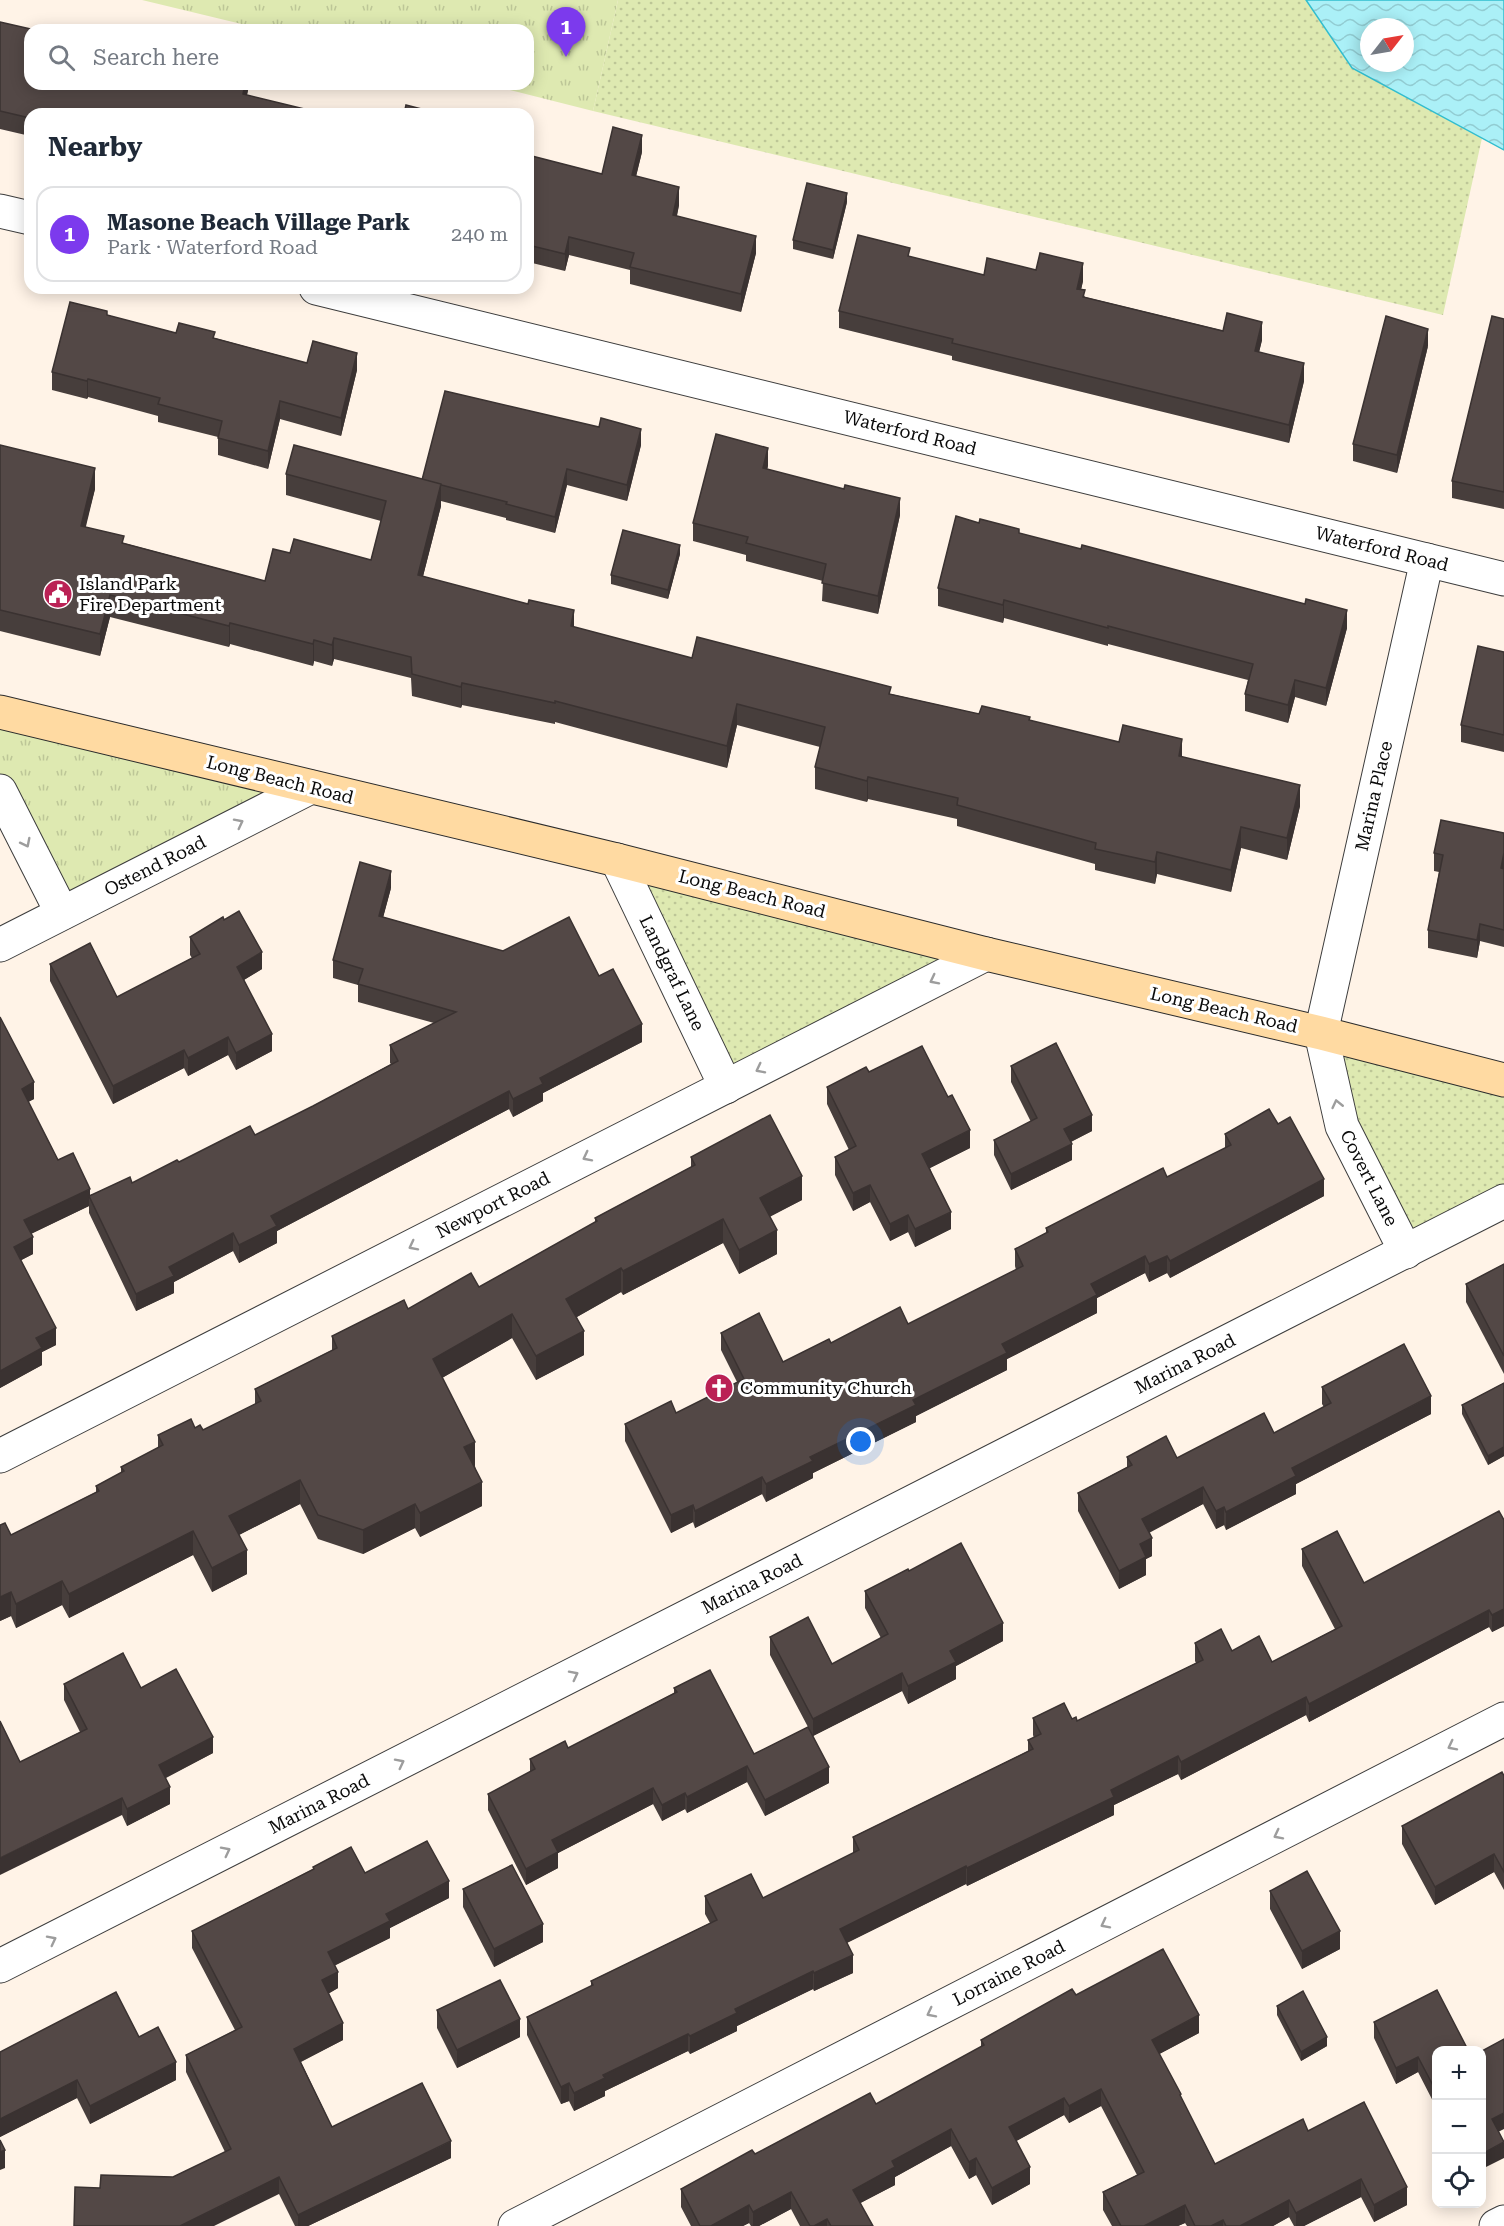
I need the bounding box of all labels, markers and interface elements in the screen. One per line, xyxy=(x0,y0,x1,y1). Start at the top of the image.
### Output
pin: 1 xyxy=(546,8,586,57)
north arrow xyxy=(1360,18,1414,72)
search box xyxy=(24,24,534,90)
icon: search xyxy=(45,41,78,74)
text: Search here xyxy=(93,45,219,70)
text: Nearby xyxy=(48,132,142,162)
text: Masone Beach Village Park xyxy=(107,210,410,235)
text: 1 xyxy=(64,222,75,246)
text: 240 m xyxy=(451,222,508,246)
text: Park · Waterford Road xyxy=(107,235,318,259)
street label: Waterford Road xyxy=(841,406,979,459)
street label: Waterford Road xyxy=(1313,522,1451,575)
place label: Island Park Fire Department xyxy=(79,573,222,615)
public building icon: Island Park Fire Department xyxy=(42,578,74,610)
street label: Marina Place xyxy=(1351,739,1396,853)
street label: Long Beach Road xyxy=(204,751,356,808)
one-way arrow xyxy=(233,819,244,831)
street label: Ostend Road xyxy=(100,831,209,900)
one-way arrow xyxy=(19,836,31,847)
street label: Long Beach Road xyxy=(676,865,828,922)
street label: Landgraf Lane xyxy=(636,912,709,1034)
one-way arrow xyxy=(930,973,940,984)
street label: Long Beach Road xyxy=(1148,982,1300,1037)
one-way arrow xyxy=(756,1062,767,1073)
one-way arrow xyxy=(1331,1099,1344,1109)
street label: Covert Lane xyxy=(1336,1126,1403,1229)
one-way arrow xyxy=(582,1150,593,1162)
street label: Newport Road xyxy=(432,1167,554,1242)
one-way arrow xyxy=(409,1239,419,1250)
street label: Marina Road xyxy=(1131,1329,1239,1398)
church icon: Community Church xyxy=(703,1372,735,1404)
place label: Community Church xyxy=(740,1377,912,1398)
your location xyxy=(846,1427,875,1456)
street label: Marina Road xyxy=(698,1549,806,1618)
one-way arrow xyxy=(567,1670,578,1682)
one-way arrow xyxy=(1447,1738,1458,1750)
one-way arrow xyxy=(393,1759,404,1770)
street label: Marina Road xyxy=(265,1769,373,1838)
one-way arrow xyxy=(1274,1827,1285,1839)
one-way arrow xyxy=(220,1847,231,1859)
one-way arrow xyxy=(1100,1916,1111,1928)
one-way arrow xyxy=(46,1935,57,1947)
street label: Lorraine Road xyxy=(949,1935,1069,2010)
one-way arrow xyxy=(927,2005,938,2017)
map controls xyxy=(1432,2046,1486,2208)
button: + xyxy=(1432,2046,1486,2100)
button: − xyxy=(1432,2100,1486,2154)
button: locate xyxy=(1432,2154,1486,2208)

